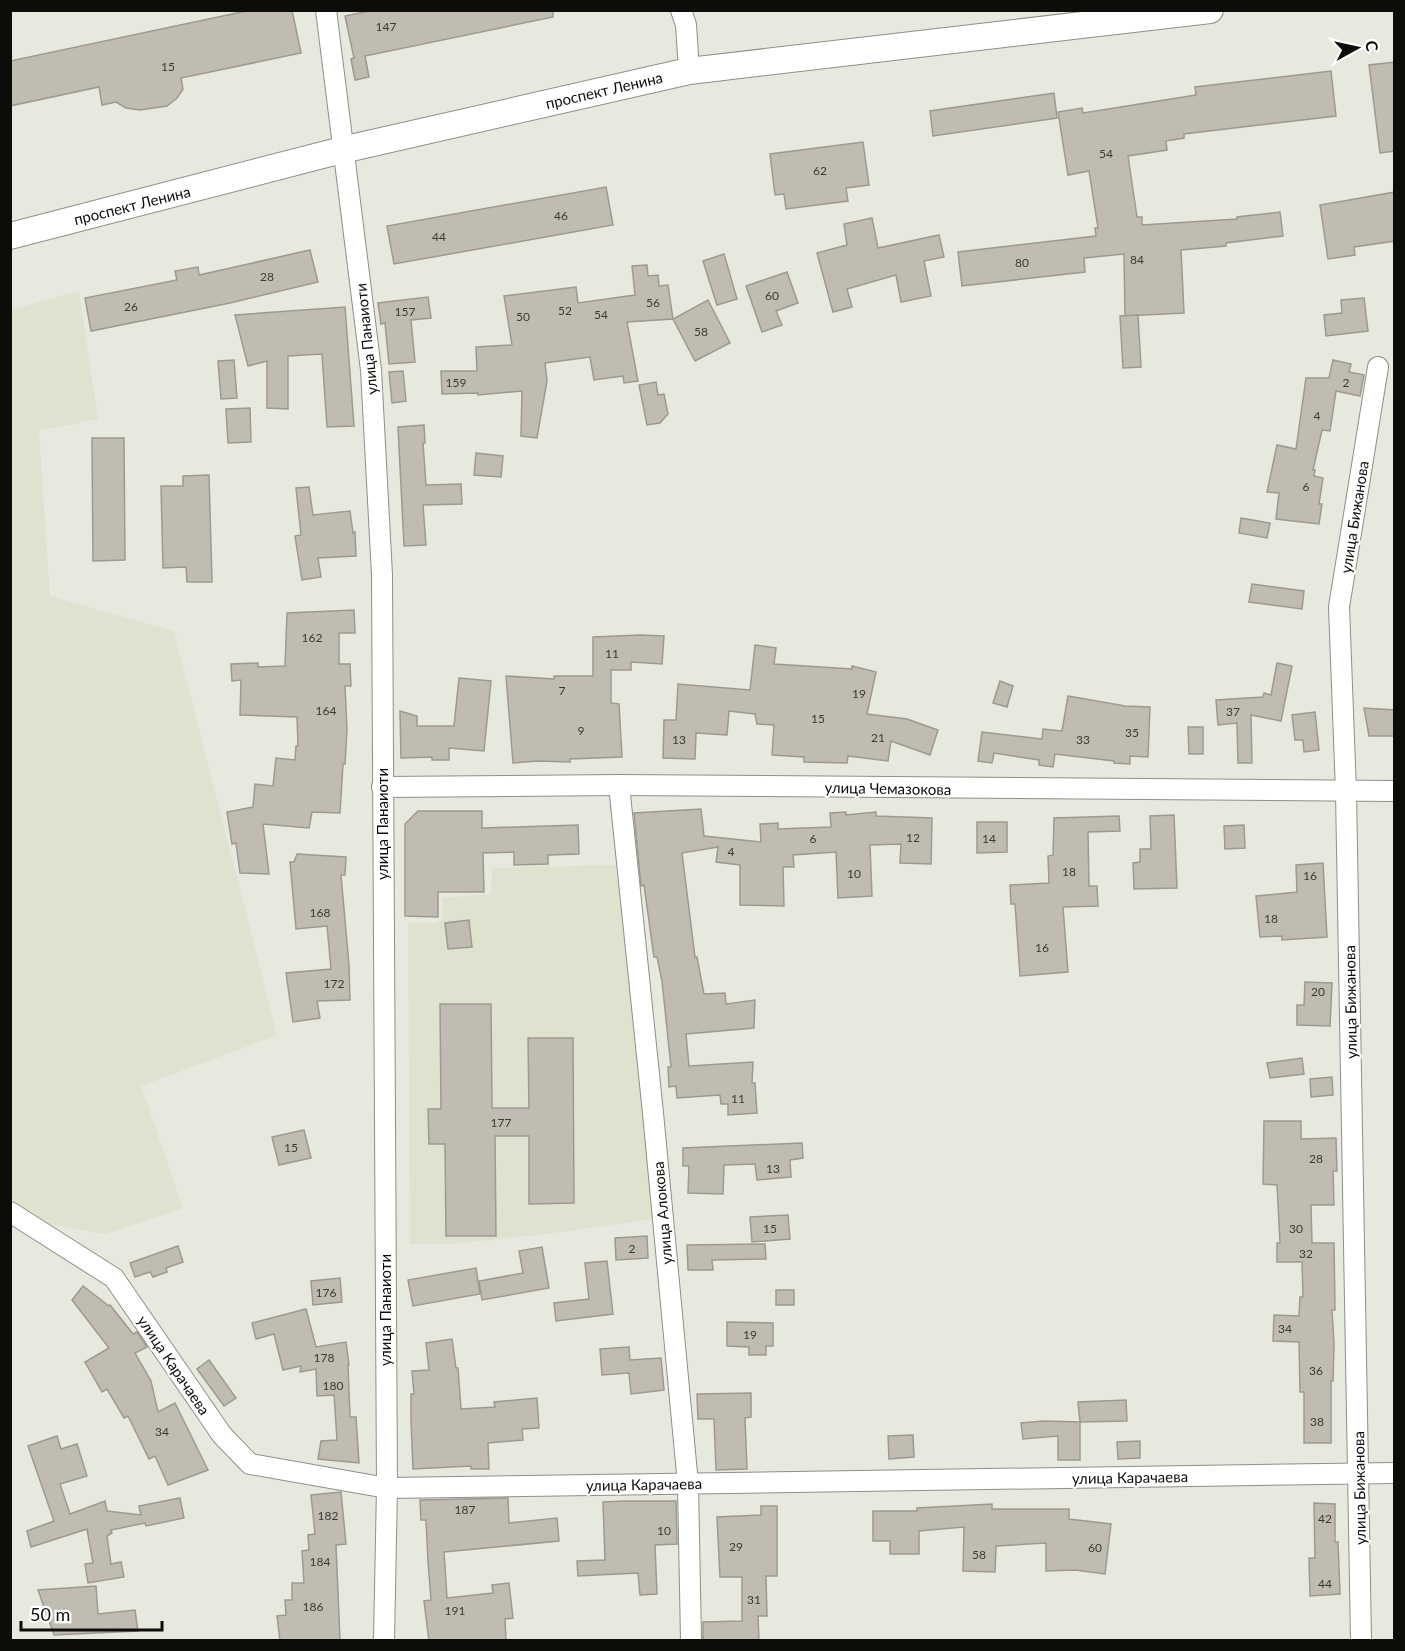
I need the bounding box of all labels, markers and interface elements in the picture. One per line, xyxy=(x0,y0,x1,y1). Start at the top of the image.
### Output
north arrow xyxy=(1327,18,1387,78)
house number: 147 xyxy=(376,19,396,34)
text: С xyxy=(1362,39,1383,53)
house number: 15 xyxy=(161,59,175,74)
street label: проспект Ленина xyxy=(544,68,664,112)
house number: 54 xyxy=(1099,146,1113,161)
house number: 62 xyxy=(813,163,827,178)
street label: проспект Ленина xyxy=(72,182,192,228)
house number: 46 xyxy=(554,208,568,223)
house number: 44 xyxy=(432,229,446,244)
house number: 84 xyxy=(1130,252,1144,267)
house number: 80 xyxy=(1015,255,1029,270)
house number: 28 xyxy=(260,269,274,284)
street label: улица Панаиоти xyxy=(351,282,381,396)
house number: 60 xyxy=(765,288,779,303)
house number: 56 xyxy=(646,295,660,310)
house number: 26 xyxy=(124,299,138,314)
house number: 52 xyxy=(558,303,572,318)
house number: 157 xyxy=(395,304,415,319)
house number: 54 xyxy=(594,307,608,322)
house number: 50 xyxy=(516,309,530,324)
house number: 58 xyxy=(694,324,708,339)
house number: 159 xyxy=(446,375,466,390)
house number: 2 xyxy=(1343,375,1350,390)
house number: 4 xyxy=(1314,408,1321,423)
street label: улица Бижанова xyxy=(1336,459,1372,575)
house number: 6 xyxy=(1303,479,1310,494)
house number: 162 xyxy=(302,630,322,645)
house number: 11 xyxy=(605,646,619,661)
house number: 7 xyxy=(559,683,566,698)
house number: 19 xyxy=(852,686,866,701)
house number: 164 xyxy=(316,703,336,718)
house number: 37 xyxy=(1226,704,1240,719)
house number: 15 xyxy=(811,711,825,726)
house number: 9 xyxy=(578,723,585,738)
house number: 35 xyxy=(1125,725,1139,740)
house number: 21 xyxy=(871,730,885,745)
house number: 13 xyxy=(672,732,686,747)
house number: 33 xyxy=(1076,732,1090,747)
street label: улица Панаиоти xyxy=(373,768,391,880)
street label: улица Чемазокова xyxy=(825,778,951,798)
house number: 12 xyxy=(906,830,920,845)
house number: 6 xyxy=(810,831,817,846)
house number: 14 xyxy=(982,831,996,846)
house number: 4 xyxy=(728,844,735,859)
house number: 18 xyxy=(1062,864,1076,879)
house number: 10 xyxy=(847,866,861,881)
house number: 16 xyxy=(1303,868,1317,883)
house number: 168 xyxy=(310,905,330,920)
house number: 18 xyxy=(1264,911,1278,926)
house number: 16 xyxy=(1035,940,1049,955)
street label: улица Бижанова xyxy=(1340,945,1360,1059)
house number: 172 xyxy=(324,976,344,991)
house number: 20 xyxy=(1311,984,1325,999)
house number: 11 xyxy=(731,1091,745,1106)
house number: 177 xyxy=(491,1115,511,1130)
house number: 15 xyxy=(284,1140,298,1155)
house number: 28 xyxy=(1309,1151,1323,1166)
street label: улица Алокова xyxy=(649,1161,675,1265)
house number: 13 xyxy=(766,1161,780,1176)
house number: 15 xyxy=(763,1221,777,1236)
house number: 30 xyxy=(1289,1221,1303,1236)
house number: 2 xyxy=(629,1241,636,1256)
house number: 32 xyxy=(1299,1246,1313,1261)
street label: улица Панаиоти xyxy=(376,1254,394,1366)
house number: 176 xyxy=(316,1285,336,1300)
street label: улица Карачаева xyxy=(134,1312,214,1418)
house number: 34 xyxy=(1278,1321,1292,1336)
house number: 19 xyxy=(743,1327,757,1342)
house number: 178 xyxy=(314,1350,334,1365)
house number: 36 xyxy=(1309,1363,1323,1378)
house number: 180 xyxy=(323,1378,343,1393)
house number: 38 xyxy=(1310,1414,1324,1429)
house number: 34 xyxy=(155,1424,169,1439)
street label: улица Бижанова xyxy=(1349,1431,1369,1545)
street label: улица Карачаева xyxy=(1072,1467,1188,1487)
street label: улица Карачаева xyxy=(586,1474,702,1494)
house number: 187 xyxy=(455,1502,475,1517)
house number: 182 xyxy=(318,1508,338,1523)
house number: 42 xyxy=(1318,1511,1332,1526)
house number: 10 xyxy=(657,1523,671,1538)
house number: 29 xyxy=(729,1539,743,1554)
house number: 60 xyxy=(1088,1540,1102,1555)
house number: 58 xyxy=(972,1547,986,1562)
house number: 184 xyxy=(310,1554,330,1569)
house number: 44 xyxy=(1318,1576,1332,1591)
house number: 31 xyxy=(747,1592,761,1607)
scale bar xyxy=(21,1594,162,1632)
house number: 186 xyxy=(303,1599,323,1614)
text: 50 m xyxy=(30,1603,70,1625)
house number: 191 xyxy=(445,1603,465,1618)

